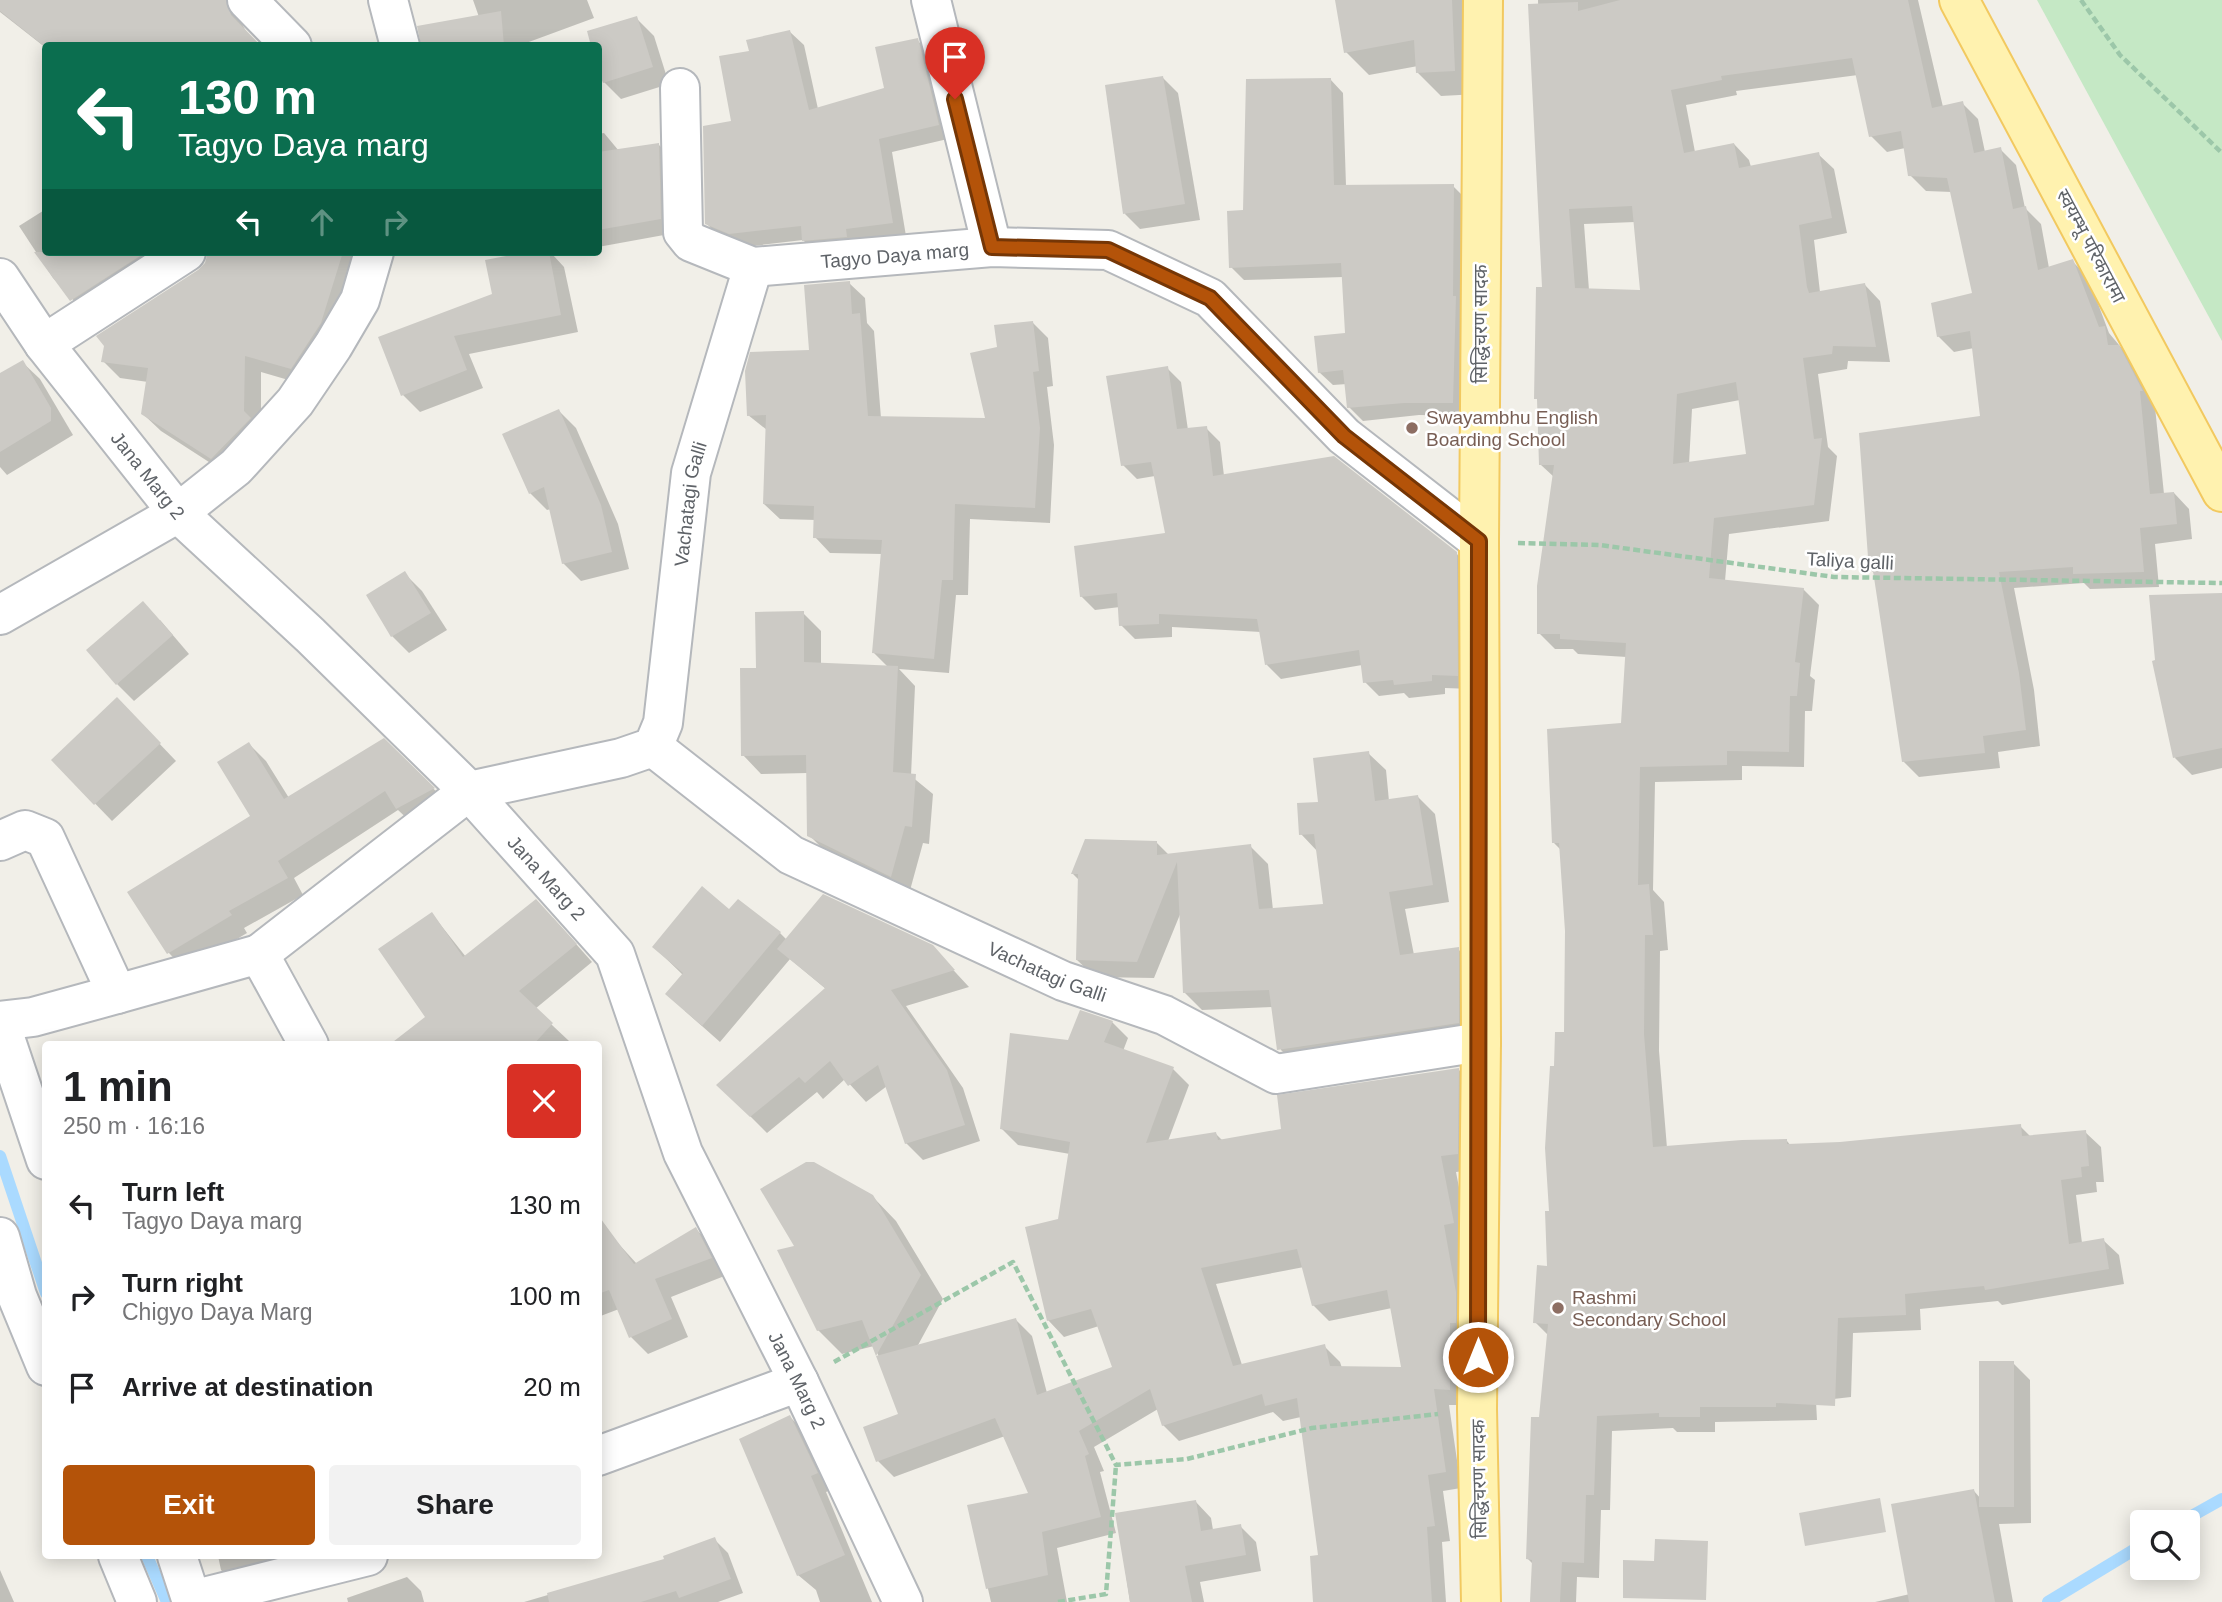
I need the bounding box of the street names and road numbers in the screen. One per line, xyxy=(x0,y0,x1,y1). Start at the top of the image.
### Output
street label: स्वयम्भू परिकारामा xyxy=(2051,186,2130,308)
street label: Tagyo Daya marg xyxy=(820,238,970,272)
street label: सिद्धिचरण सादक xyxy=(1470,264,1491,384)
street label: Jana Marg 2 xyxy=(107,427,189,523)
street label: Vachatagi Galli xyxy=(670,439,710,568)
street label: Taliya galli xyxy=(1806,548,1894,574)
street label: Jana Marg 2 xyxy=(504,831,590,924)
street label: Vachatagi Galli xyxy=(985,937,1109,1005)
street label: Jana Marg 2 xyxy=(765,1328,830,1432)
street label: सिद्धिचरण सादक xyxy=(1467,1419,1491,1539)

